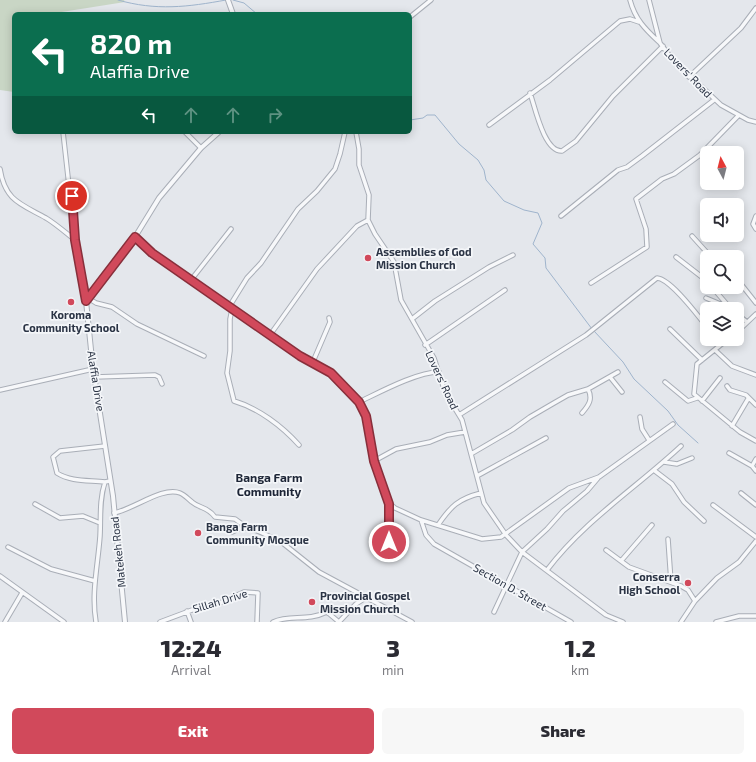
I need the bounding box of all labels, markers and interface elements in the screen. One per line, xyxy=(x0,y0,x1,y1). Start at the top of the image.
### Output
text: 820 m xyxy=(90,26,172,60)
icon: left xyxy=(24,28,76,80)
street label: Lovers' Road xyxy=(662,45,715,100)
text: Alaffia Drive xyxy=(90,60,190,82)
icon: left xyxy=(138,104,160,126)
icon: ahead xyxy=(180,104,202,126)
icon: ahead xyxy=(222,104,244,126)
icon: right xyxy=(264,104,286,126)
north arrow xyxy=(700,146,744,190)
map controls xyxy=(700,146,744,346)
pin xyxy=(55,179,89,213)
icon: arrive xyxy=(61,185,83,207)
button: sound xyxy=(700,198,744,242)
place label: Assemblies of God Mission Church xyxy=(376,245,472,271)
button: search xyxy=(700,250,744,294)
marker: Assemblies of God Mission Church xyxy=(363,253,373,263)
marker: Koroma Community School xyxy=(66,297,76,307)
button: layers xyxy=(700,302,744,346)
place label: Koroma Community School xyxy=(23,308,120,335)
street label: Lovers' Road xyxy=(423,348,462,411)
street label: Alaffia Drive xyxy=(85,350,108,412)
district label: Banga Farm Community xyxy=(235,470,303,499)
street label: Matekeh Road xyxy=(107,516,128,588)
place label: Banga Farm Community Mosque xyxy=(206,520,309,547)
position arrow xyxy=(368,521,410,563)
marker: Banga Farm Community Mosque xyxy=(193,528,203,538)
street label: Section D. Street xyxy=(471,560,549,613)
place label: Conserra High School xyxy=(619,570,680,596)
marker: Conserra High School xyxy=(683,578,693,588)
street label: Sillah Drive xyxy=(191,586,249,615)
place label: Provincial Gospel Mission Church xyxy=(320,589,411,615)
marker: Provincial Gospel Mission Church xyxy=(307,597,317,607)
text: 12:24 xyxy=(160,633,222,662)
text: 3 xyxy=(386,633,400,662)
text: 1.2 xyxy=(565,633,596,662)
text: Arrival xyxy=(171,662,211,678)
text: min xyxy=(382,662,404,678)
text: km xyxy=(571,662,589,678)
button: Exit xyxy=(12,708,374,754)
button: Share xyxy=(382,708,744,754)

